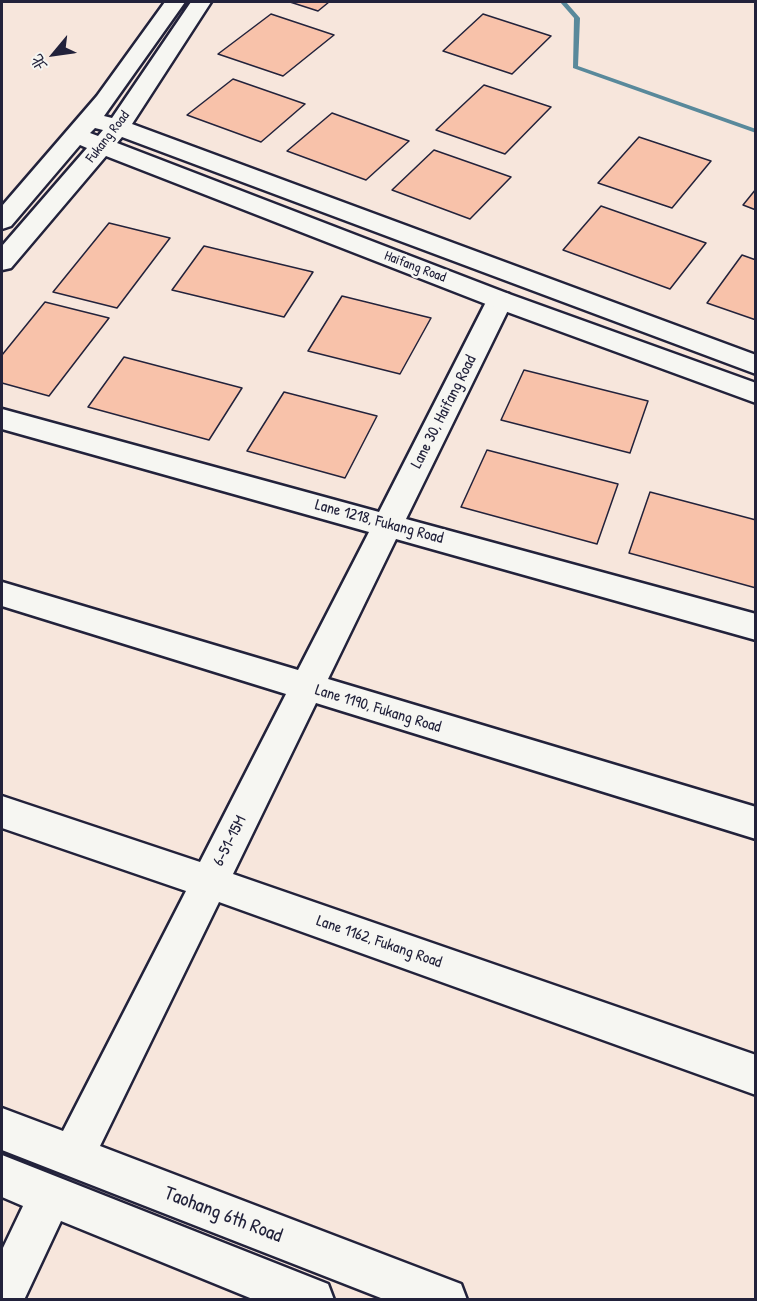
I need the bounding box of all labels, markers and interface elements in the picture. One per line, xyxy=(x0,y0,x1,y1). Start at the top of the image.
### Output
north arrow xyxy=(24,24,84,84)
text: 北 xyxy=(25,50,52,75)
street label: Fukang Road xyxy=(83,108,133,166)
street label: Haifang Road xyxy=(382,248,448,286)
street label: Lane 30, Haifang Road xyxy=(407,352,481,472)
street label: Lane 1218, Fukang Road xyxy=(313,496,445,548)
street label: Lane 1190, Fukang Road xyxy=(313,681,443,737)
street label: 6-51-15M xyxy=(209,813,251,869)
street label: Lane 1162, Fukang Road xyxy=(314,912,444,972)
street label: Taohang 6th Road xyxy=(161,1181,285,1249)

